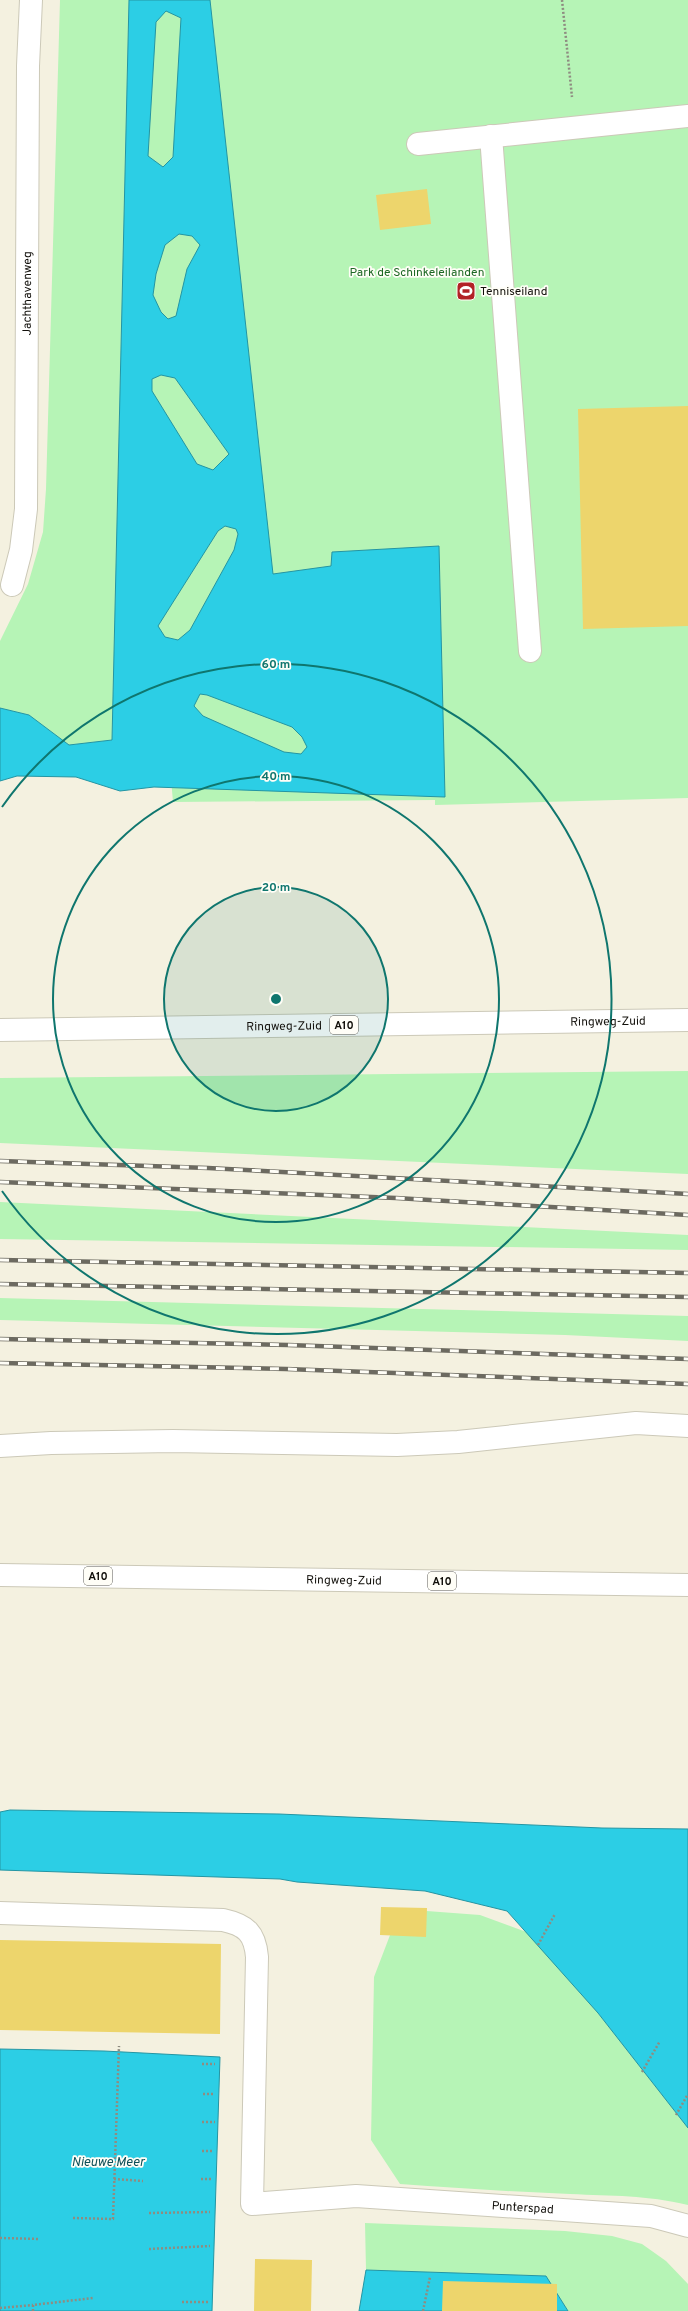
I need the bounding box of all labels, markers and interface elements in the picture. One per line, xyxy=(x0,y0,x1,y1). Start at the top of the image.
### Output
street label: Jachthavenweg xyxy=(20,251,36,336)
park label: Park de Schinkeleilanden xyxy=(350,265,484,281)
sports icon: Tenniseiland xyxy=(455,280,477,302)
place label: Tenniseiland xyxy=(480,284,548,300)
text: 60 m xyxy=(262,657,290,673)
text: 40 m xyxy=(261,769,291,785)
text: 20 m xyxy=(262,880,290,896)
centre of rings xyxy=(269,992,283,1006)
street label: Ringweg-Zuid xyxy=(570,1014,646,1031)
road number: A10 xyxy=(330,1016,358,1034)
street label: Ringweg-Zuid xyxy=(246,1018,322,1035)
road number: A10 xyxy=(84,1567,112,1585)
street label: Ringweg-Zuid xyxy=(306,1572,382,1590)
road number: A10 xyxy=(428,1572,456,1590)
water label: Nieuwe Meer xyxy=(72,2155,145,2171)
street label: Punterspad xyxy=(491,2198,554,2218)

